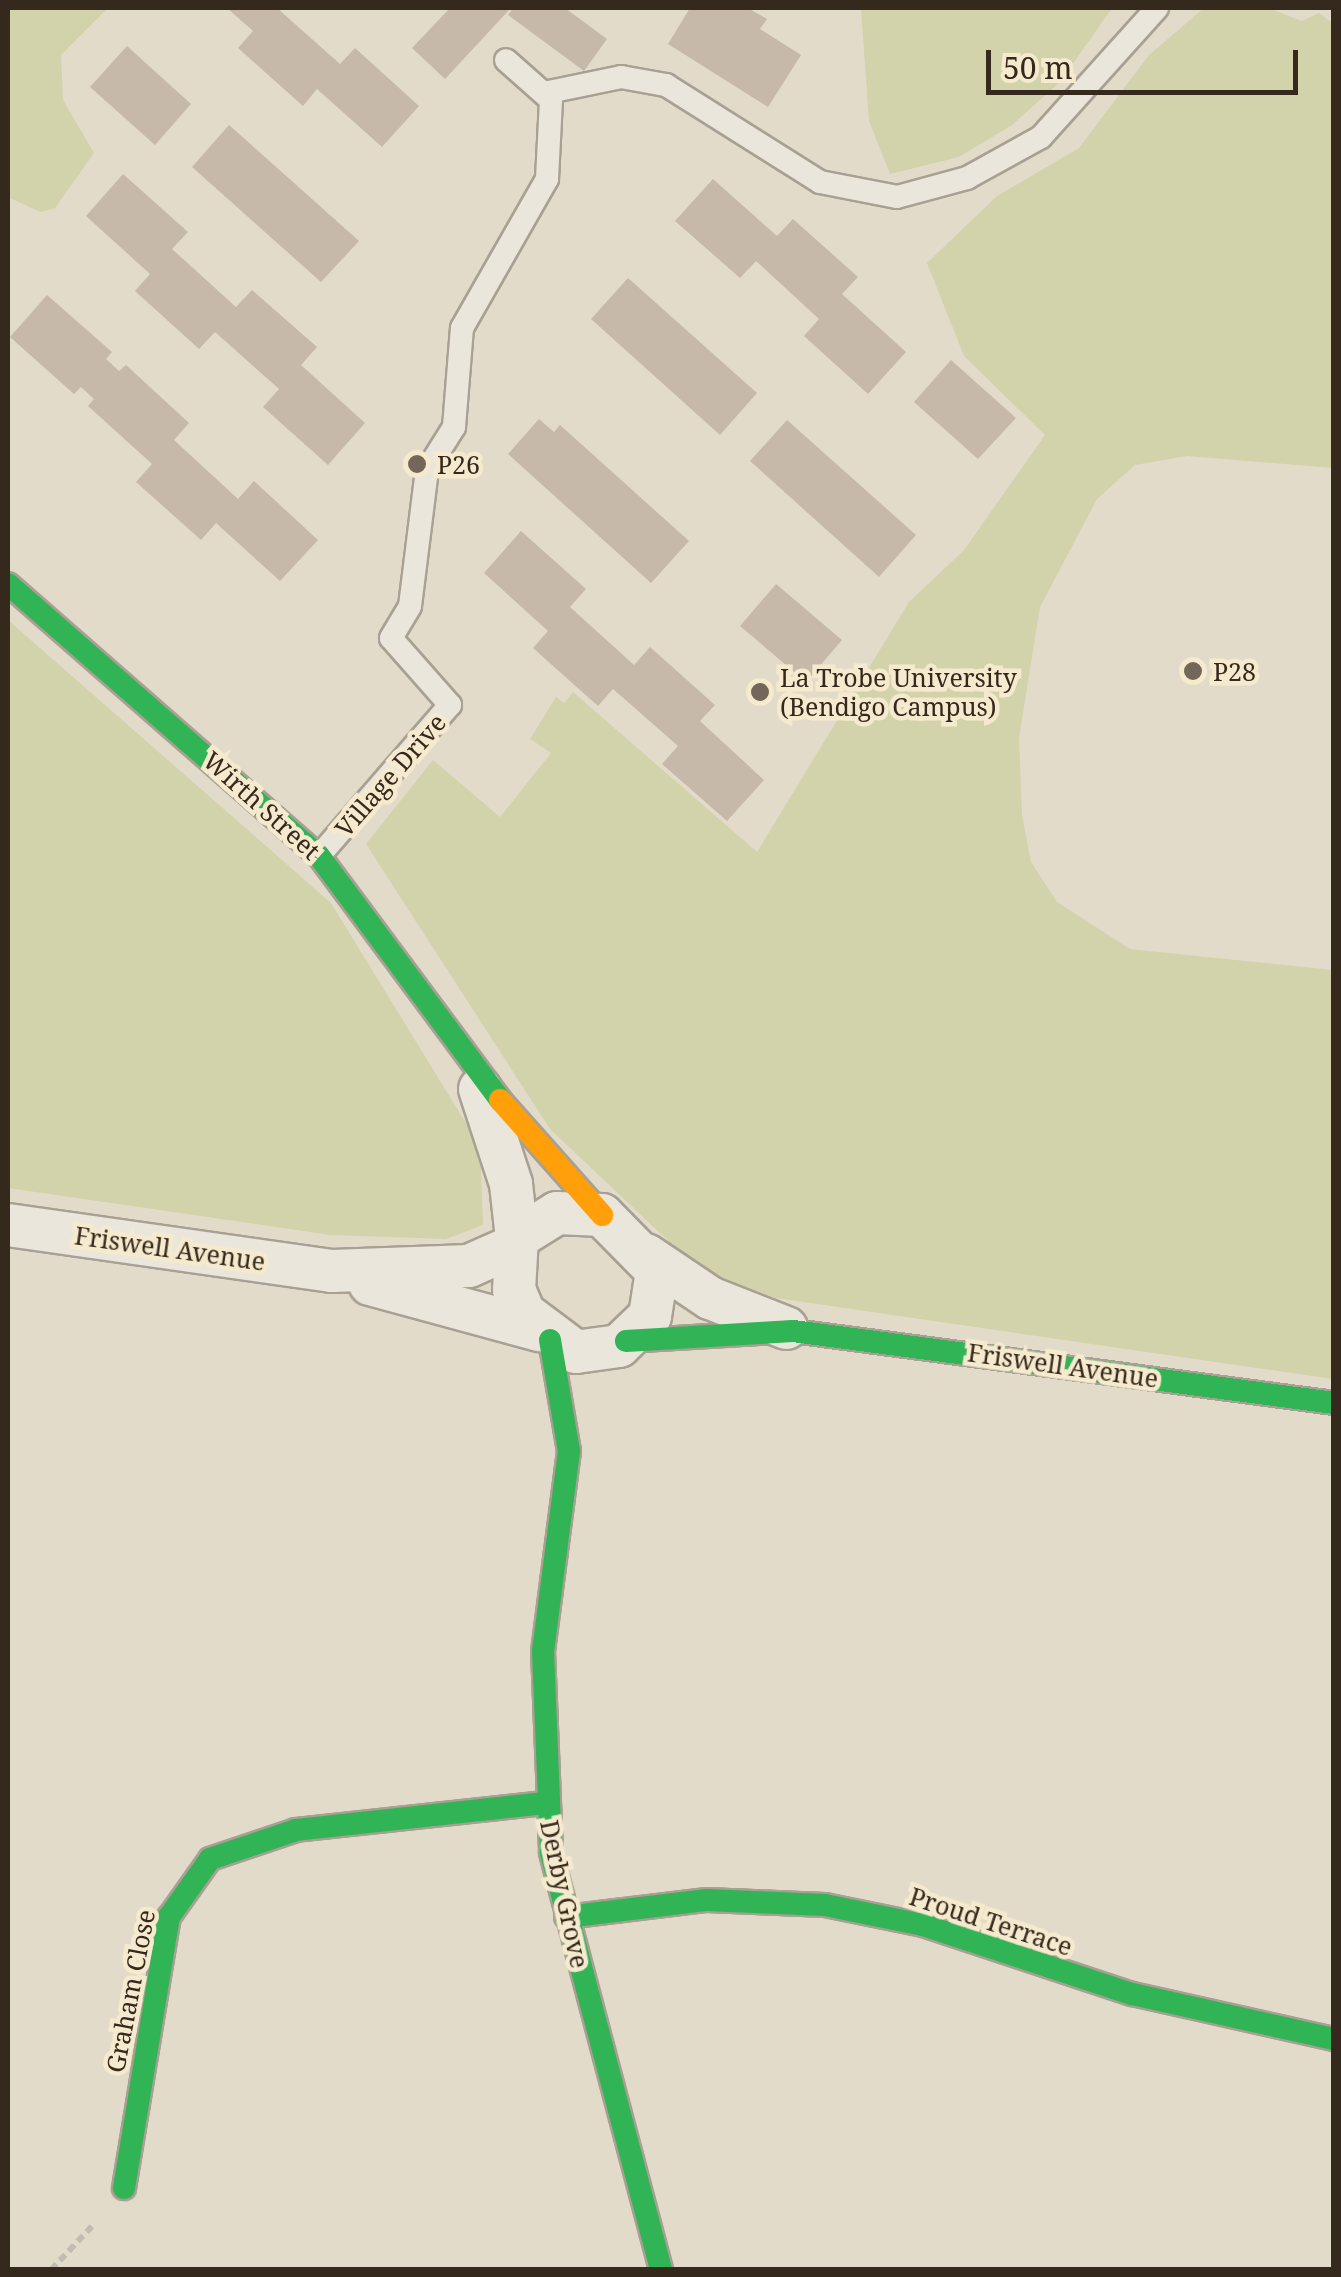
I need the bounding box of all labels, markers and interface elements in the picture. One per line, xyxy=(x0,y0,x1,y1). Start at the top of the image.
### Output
scale bar xyxy=(991,30,1304,92)
text: 50 m xyxy=(1003,47,1073,88)
place label: P26 xyxy=(437,449,480,479)
marker: P26 xyxy=(406,453,428,475)
place label: P28 xyxy=(1213,656,1256,686)
marker: P28 xyxy=(1182,660,1204,682)
place label: La Trobe University (Bendigo Campus) xyxy=(780,663,1017,722)
marker: La Trobe University (Bendigo Campus) xyxy=(749,681,771,703)
street label: Village Drive xyxy=(328,707,452,843)
street label: Wirth Street xyxy=(197,745,327,865)
street label: Friswell Avenue xyxy=(73,1220,267,1276)
street label: Friswell Avenue xyxy=(966,1337,1160,1393)
street label: Derby Grove xyxy=(535,1817,595,1971)
street label: Proud Terrace xyxy=(906,1881,1076,1961)
street label: Graham Close xyxy=(99,1907,161,2075)

